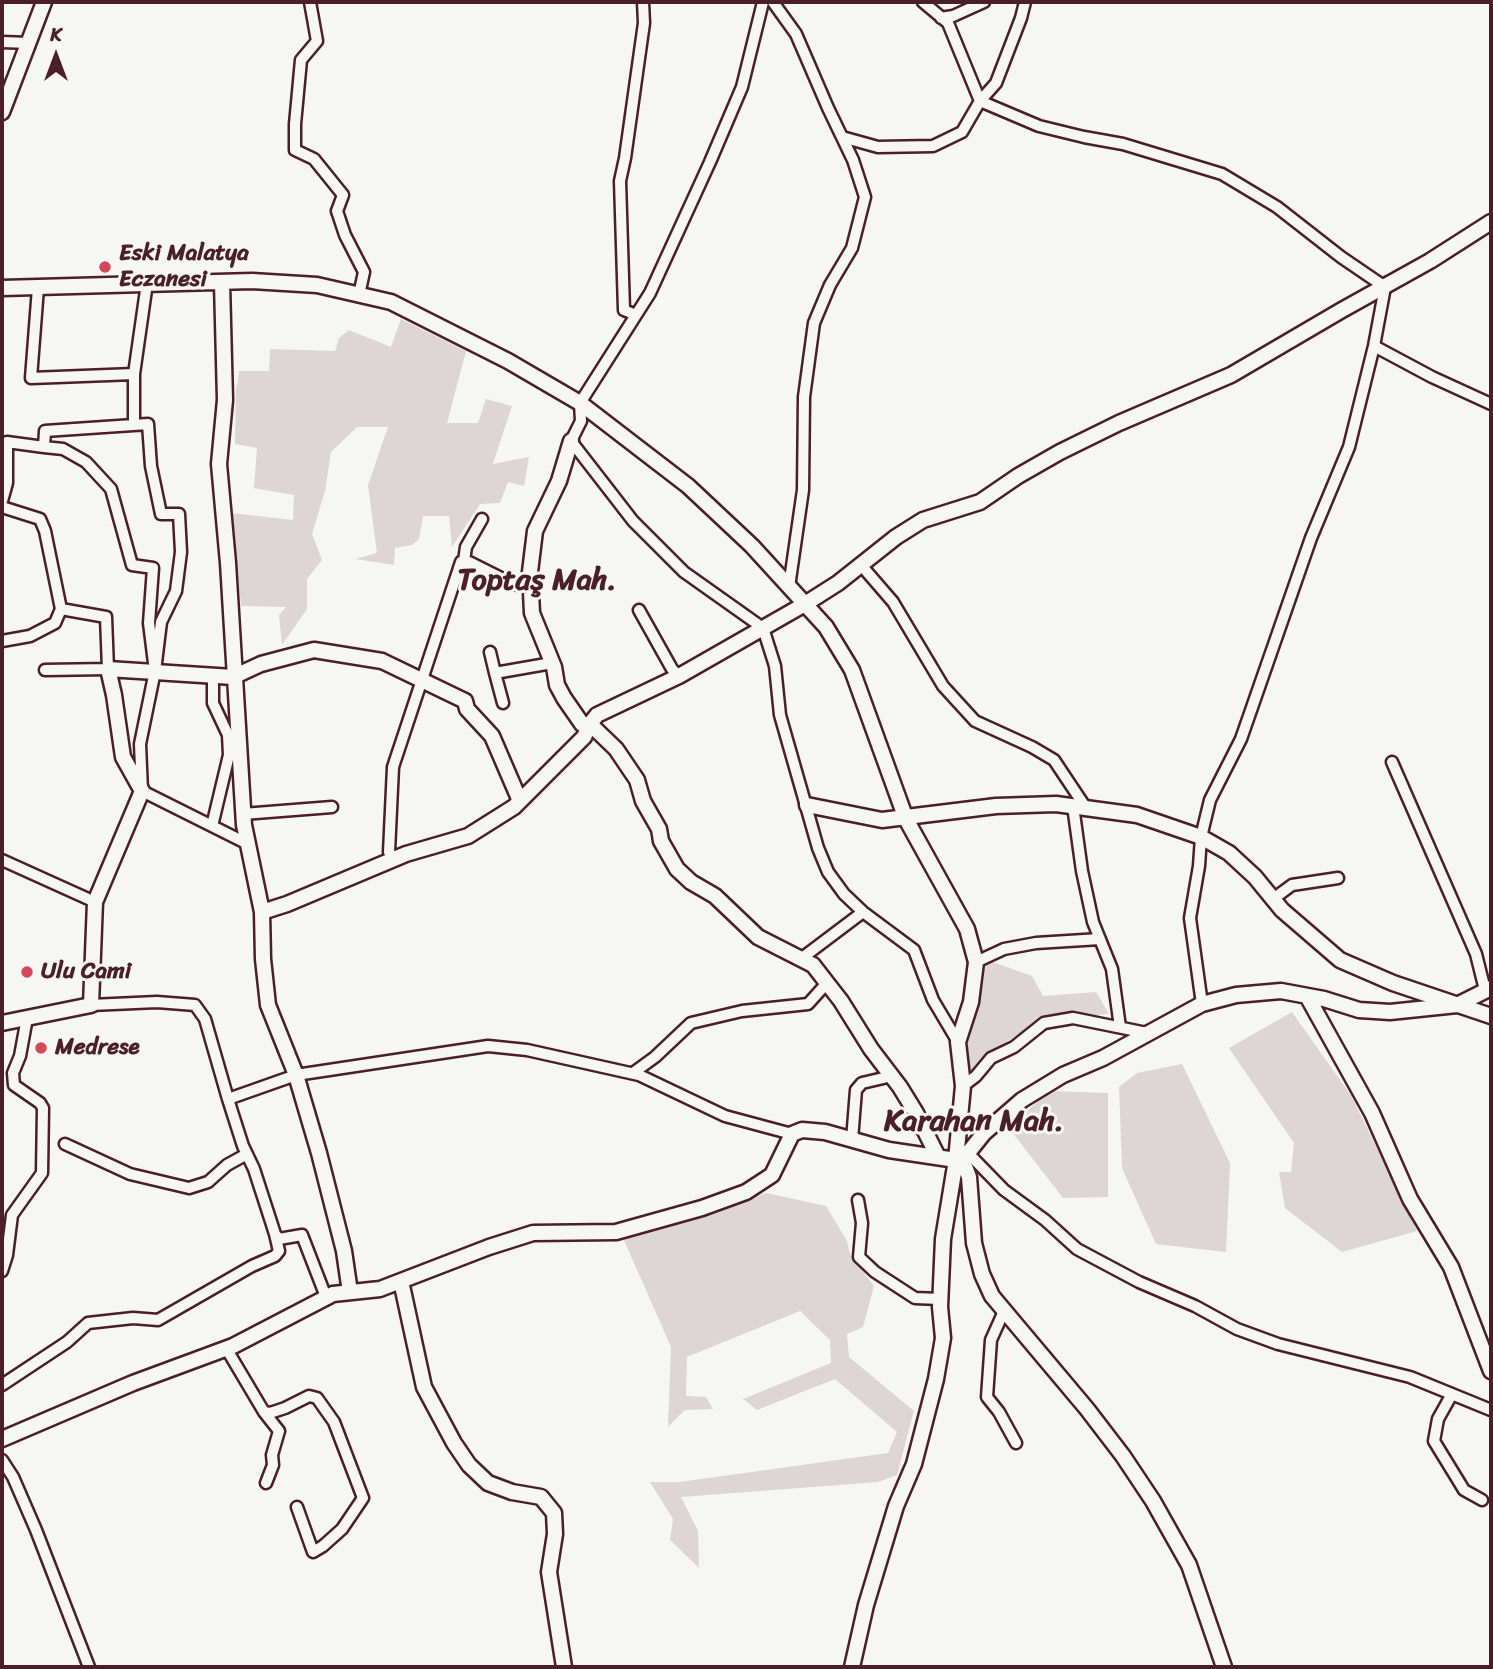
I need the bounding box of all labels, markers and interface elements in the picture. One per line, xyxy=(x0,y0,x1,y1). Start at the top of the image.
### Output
text: K xyxy=(50,18,62,51)
north arrow xyxy=(21,21,91,91)
place label: Eski Malatya Eczanesi xyxy=(119,240,249,294)
marker: Eski Malatya Eczanesi xyxy=(97,259,113,275)
district label: Toptaş Mah. xyxy=(457,563,617,599)
place label: Ulu Cami xyxy=(41,958,131,986)
marker: Ulu Cami xyxy=(19,964,35,980)
place label: Medrese xyxy=(55,1034,139,1062)
marker: Medrese xyxy=(33,1040,49,1056)
district label: Karahan Mah. xyxy=(884,1104,1064,1140)

